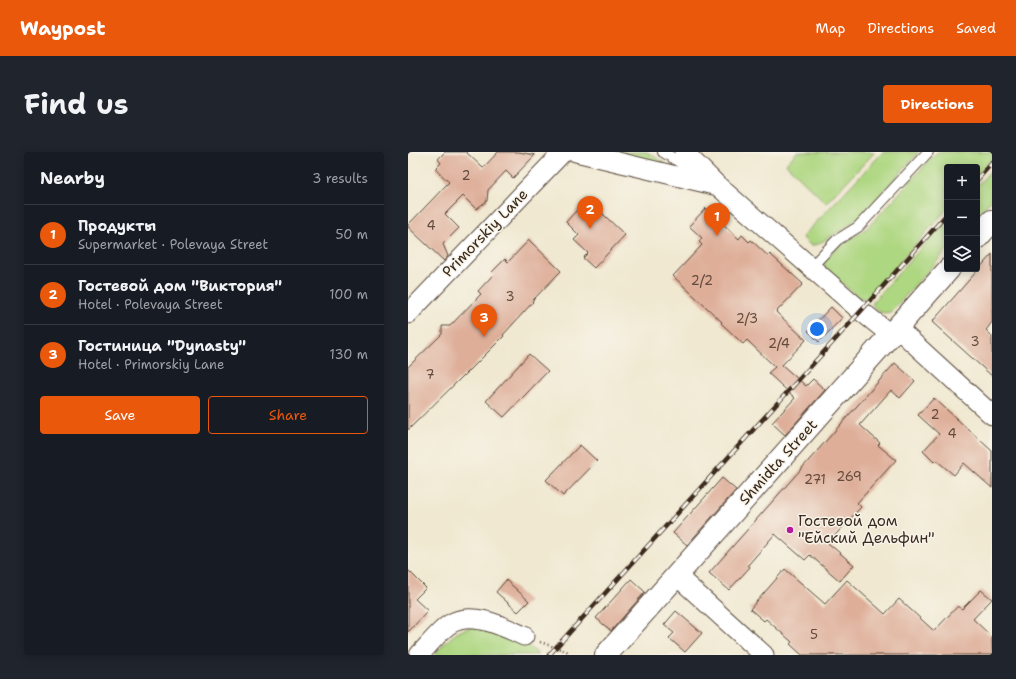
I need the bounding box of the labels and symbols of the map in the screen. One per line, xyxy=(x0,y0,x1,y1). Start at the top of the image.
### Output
house number: 2 xyxy=(461,167,471,184)
street label: Primorskiy Lane xyxy=(438,184,532,282)
pin: 2 xyxy=(577,196,603,229)
pin: 1 xyxy=(704,203,730,236)
house number: 4 xyxy=(426,217,436,234)
house number: 2/2 xyxy=(691,272,713,289)
house number: 3 xyxy=(505,288,515,305)
pin: 3 xyxy=(471,304,497,337)
house number: 2/3 xyxy=(736,310,758,327)
your location xyxy=(807,319,827,339)
house number: 3 xyxy=(970,333,980,350)
house number: 2/4 xyxy=(768,335,790,352)
house number: 7 xyxy=(425,366,435,383)
house number: 2 xyxy=(930,406,940,423)
street label: Shmidta Street xyxy=(734,415,822,509)
house number: 4 xyxy=(947,425,957,442)
house number: 269 xyxy=(836,468,862,485)
house number: 271 xyxy=(804,471,826,488)
place label: Гостевой дом "Ейский Дельфин" xyxy=(798,511,935,548)
marker: Гостевой дом "Ейский Дельфин" xyxy=(785,525,795,535)
house number: 5 xyxy=(810,626,818,643)

